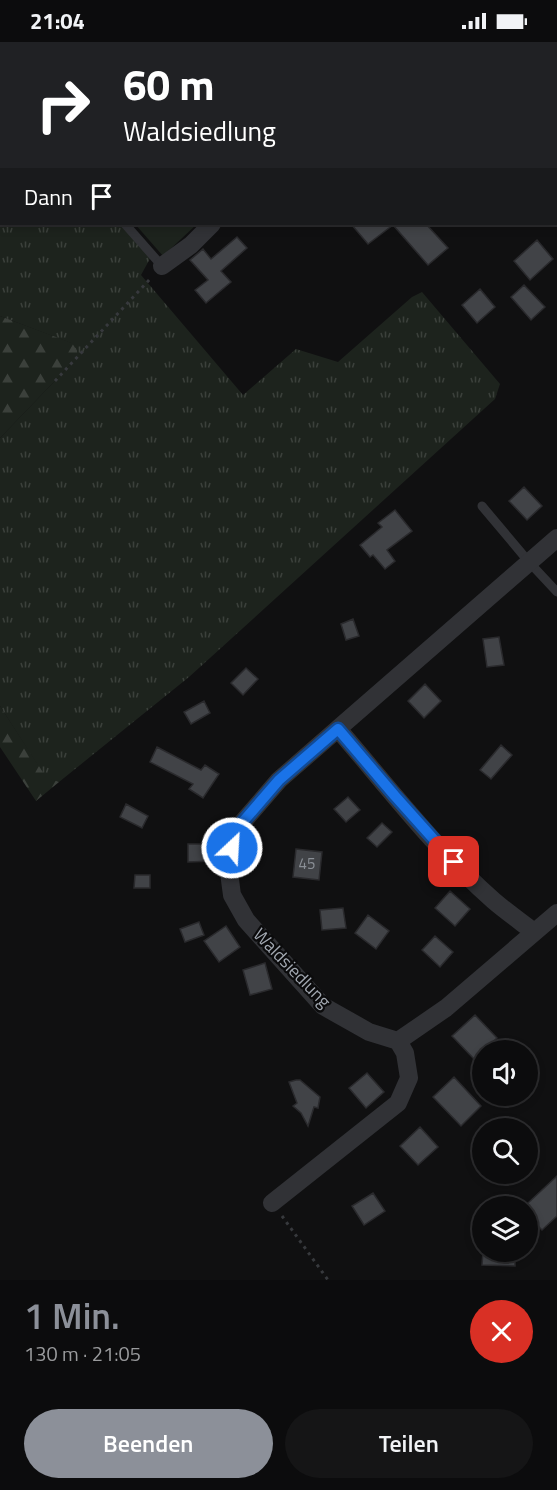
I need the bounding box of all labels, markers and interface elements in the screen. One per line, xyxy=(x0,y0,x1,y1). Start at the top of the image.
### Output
text: 21:04 xyxy=(30,4,85,38)
text: 60 m xyxy=(123,52,215,116)
icon: right xyxy=(24,66,102,144)
text: Waldsiedlung xyxy=(123,110,276,151)
text: Dann xyxy=(24,180,73,214)
icon: arrive xyxy=(85,180,118,213)
position arrow xyxy=(200,816,264,880)
pin xyxy=(428,836,479,887)
icon: arrive xyxy=(437,845,470,878)
house number: 45 xyxy=(299,852,315,875)
street label: Waldsiedlung xyxy=(247,922,337,1014)
map controls xyxy=(472,1040,538,1262)
button: sound xyxy=(472,1040,538,1106)
button: search xyxy=(472,1118,538,1184)
button: layers xyxy=(472,1196,538,1262)
text: 1 Min. xyxy=(24,1288,120,1343)
button: close xyxy=(470,1300,533,1363)
text: 130 m · 21:05 xyxy=(24,1338,141,1369)
button: Beenden xyxy=(24,1409,273,1478)
button: Teilen xyxy=(285,1409,533,1478)

